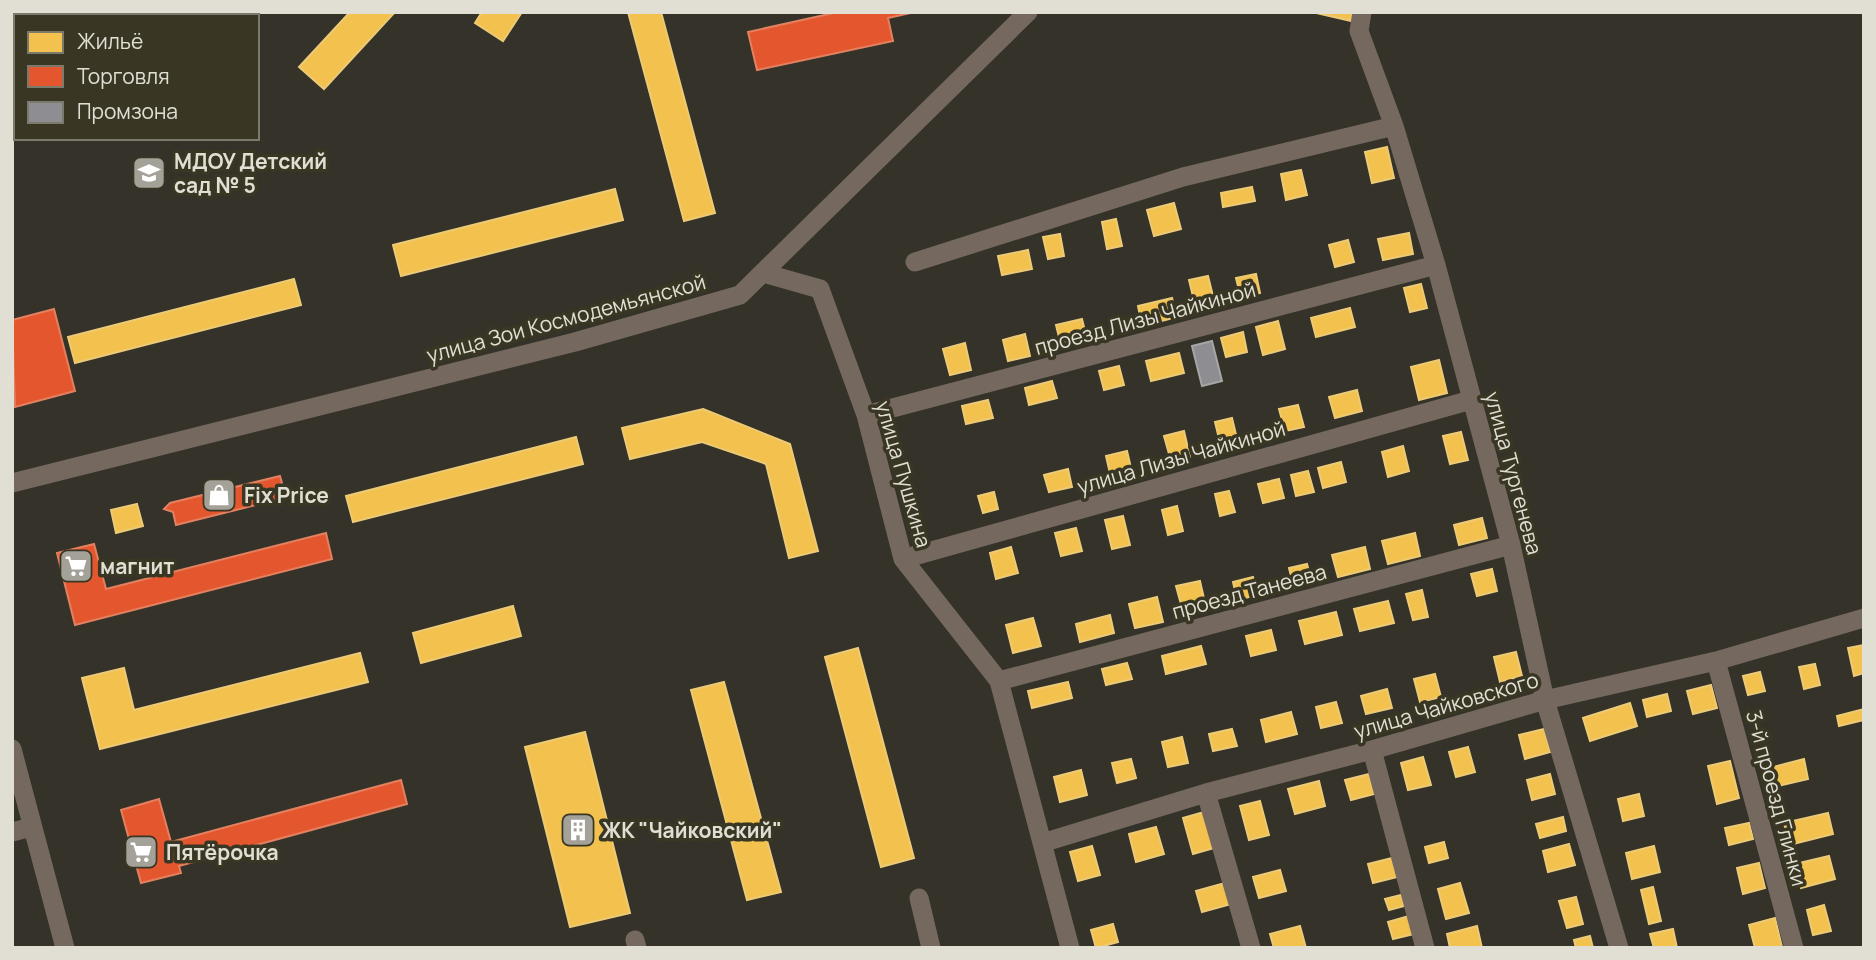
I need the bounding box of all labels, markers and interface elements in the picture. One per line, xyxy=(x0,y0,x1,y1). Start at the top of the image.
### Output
legend xyxy=(14,14,259,140)
text: Жильё xyxy=(77,27,143,55)
text: Торговля xyxy=(77,62,170,90)
text: Промзона xyxy=(77,97,178,125)
place label: МДОУ Детский сад № 5 xyxy=(174,147,327,199)
school or university icon: МДОУ Детский сад № 5 xyxy=(130,154,168,192)
street label: улица Зои Космодемьянской xyxy=(423,267,709,369)
street label: проезд Лизы Чайкиной xyxy=(1031,275,1259,361)
street label: улица Тургенева xyxy=(1479,388,1549,558)
street label: улица Пушкина xyxy=(870,397,938,551)
street label: улица Лизы Чайкиной xyxy=(1074,414,1288,500)
shop icon: Fix Price xyxy=(200,476,238,514)
place label: Fix Price xyxy=(244,481,329,509)
supermarket icon: магнит xyxy=(57,547,95,585)
place label: магнит xyxy=(100,552,174,580)
street label: проезд Танеева xyxy=(1169,557,1329,625)
street label: улица Чайковского xyxy=(1350,665,1542,745)
street label: 3-й проезд Глинки xyxy=(1740,707,1814,889)
building icon: ЖК "Чайковский" xyxy=(559,811,597,849)
place label: ЖК "Чайковский" xyxy=(602,816,782,844)
supermarket icon: Пятёрочка xyxy=(122,833,160,871)
place label: Пятёрочка xyxy=(166,838,279,866)

